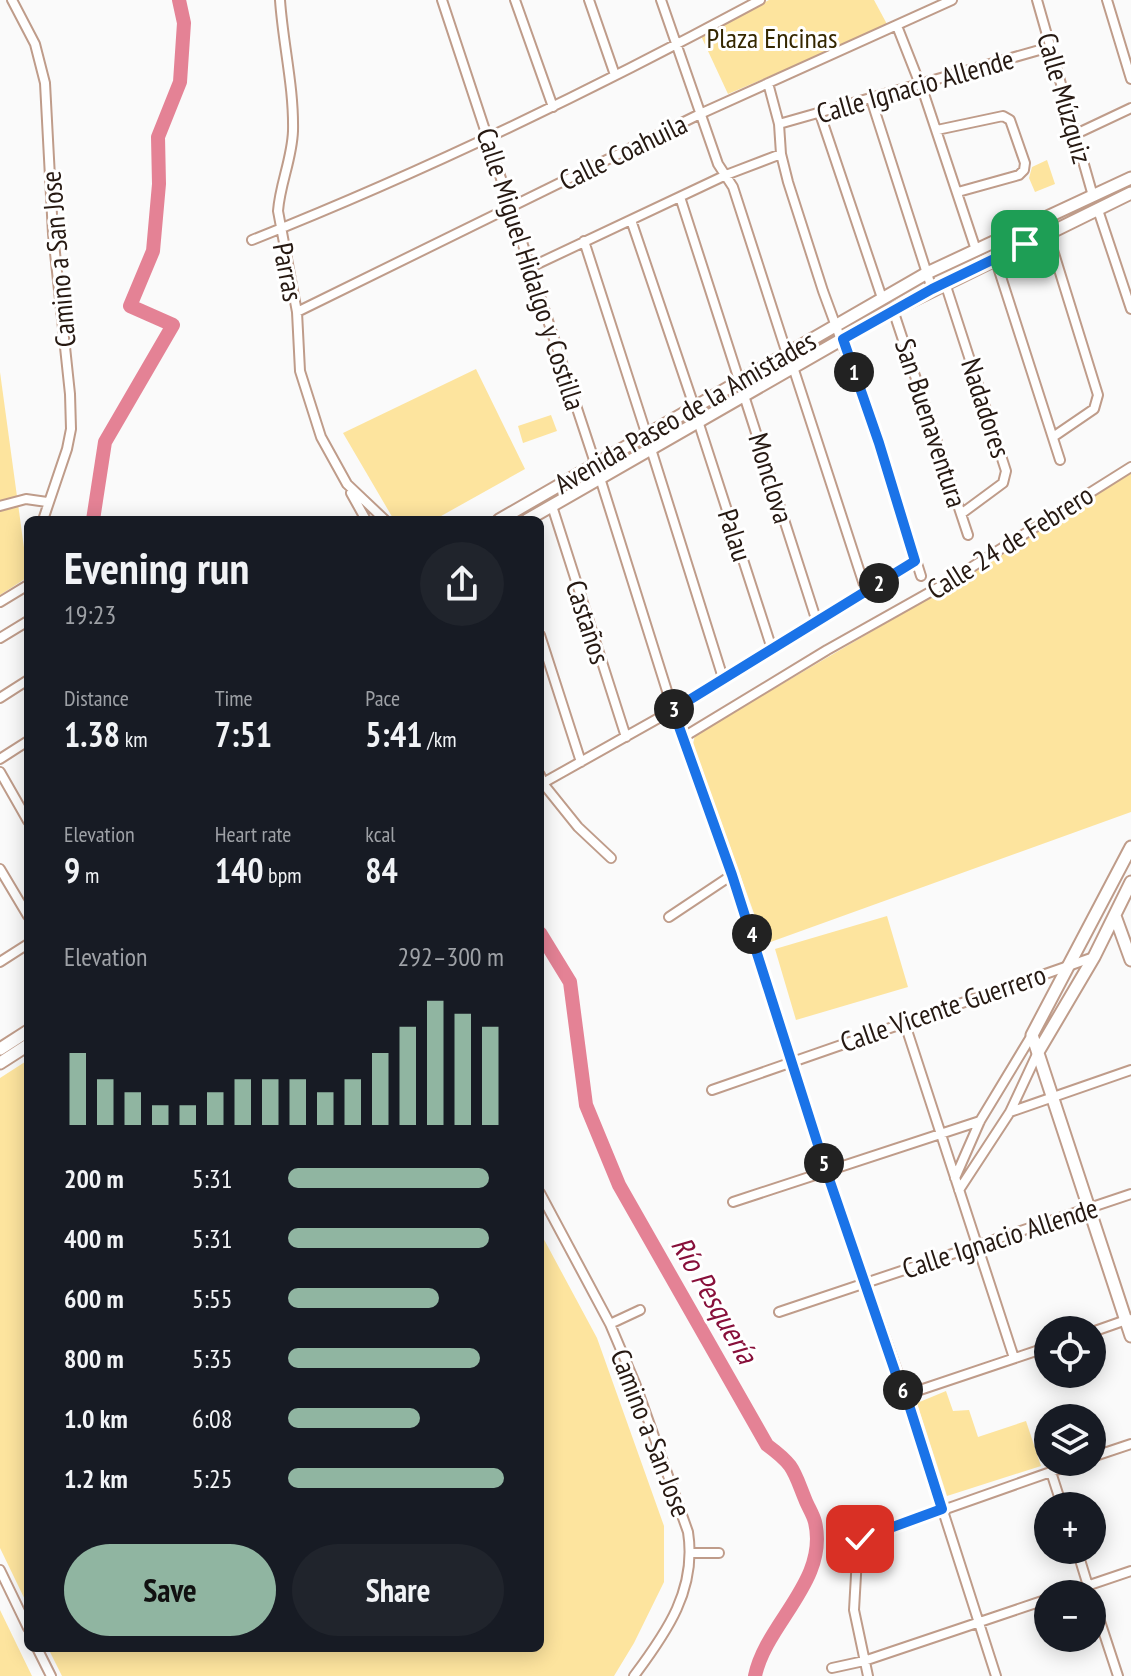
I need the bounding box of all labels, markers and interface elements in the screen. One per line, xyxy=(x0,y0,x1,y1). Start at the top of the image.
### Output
park label: Plaza Encinas xyxy=(707,19,837,56)
street label: Calle Múzquiz xyxy=(1029,28,1102,168)
street label: Calle Ignacio Allende xyxy=(812,40,1018,131)
street label: Calle Coahuila xyxy=(553,105,693,198)
street label: Calle Miguel Hidalgo y Costilla xyxy=(468,123,595,415)
street label: Camino a San Jose xyxy=(31,169,84,349)
pin xyxy=(991,210,1059,278)
icon: arrive xyxy=(1003,222,1047,266)
street label: Parras xyxy=(265,239,312,304)
street label: Avenida Paseo de la Amistades xyxy=(547,322,822,502)
street label: San Buenaventura xyxy=(887,334,976,512)
pin: 1 xyxy=(834,352,874,392)
street label: Nadadores xyxy=(953,353,1020,462)
text: 1 xyxy=(849,358,859,386)
street label: Monclova xyxy=(740,428,803,528)
street label: Calle 24 de Febrero xyxy=(920,476,1100,607)
street label: Palau xyxy=(710,504,761,566)
text: Evening run xyxy=(64,539,249,596)
button: share xyxy=(420,542,504,626)
pin: 2 xyxy=(859,563,899,603)
text: 2 xyxy=(874,569,884,597)
street label: Castaños xyxy=(558,575,619,668)
text: 19:23 xyxy=(64,598,116,631)
text: Distance xyxy=(64,684,129,712)
text: Time xyxy=(215,684,253,712)
text: Pace xyxy=(365,684,400,712)
pin: 3 xyxy=(654,689,694,729)
text: 3 xyxy=(669,695,679,723)
text: 1.38 xyxy=(64,712,120,756)
text: 7:51 xyxy=(215,712,272,756)
text: 5:41 xyxy=(365,712,423,756)
text: km xyxy=(120,725,148,753)
text: /km xyxy=(423,725,457,753)
text: Elevation xyxy=(64,820,135,848)
text: Heart rate xyxy=(215,820,291,848)
text: kcal xyxy=(365,820,395,848)
text: 9 xyxy=(64,848,80,892)
text: 140 xyxy=(215,848,263,892)
text: 84 xyxy=(365,848,398,892)
text: m xyxy=(80,861,99,889)
text: bpm xyxy=(263,861,302,889)
pin: 4 xyxy=(732,914,772,954)
text: 4 xyxy=(747,920,757,948)
text: Elevation xyxy=(64,940,147,973)
text: 292–300 m xyxy=(398,940,504,973)
street label: Calle Vicente Guerrero xyxy=(835,955,1051,1060)
pin: 5 xyxy=(804,1143,844,1183)
text: 5 xyxy=(819,1149,829,1177)
text: 200 m xyxy=(64,1162,124,1195)
text: 5:31 xyxy=(192,1162,232,1195)
street label: Calle Ignacio Allende xyxy=(897,1188,1102,1287)
text: 400 m xyxy=(64,1222,124,1255)
text: 5:31 xyxy=(192,1222,232,1255)
water label: Río Pesquería xyxy=(663,1229,768,1372)
text: 600 m xyxy=(64,1282,124,1315)
text: 5:55 xyxy=(192,1282,232,1315)
map controls xyxy=(1034,1316,1106,1652)
button: locate xyxy=(1034,1316,1106,1388)
text: 800 m xyxy=(64,1342,124,1375)
text: 5:35 xyxy=(192,1342,232,1375)
street label: Camino a San Jose xyxy=(603,1344,700,1522)
pin: 6 xyxy=(883,1370,923,1410)
text: 6 xyxy=(898,1376,908,1404)
text: 1.0 km xyxy=(64,1402,128,1435)
text: 6:08 xyxy=(192,1402,232,1435)
button: layers xyxy=(1034,1404,1106,1476)
text: 1.2 km xyxy=(64,1462,128,1495)
text: 5:25 xyxy=(192,1462,232,1495)
button: + xyxy=(1034,1492,1106,1564)
pin xyxy=(826,1505,894,1573)
icon: check xyxy=(838,1517,882,1561)
button: Save xyxy=(64,1544,276,1636)
button: Share xyxy=(292,1544,504,1636)
button: − xyxy=(1034,1580,1106,1652)

